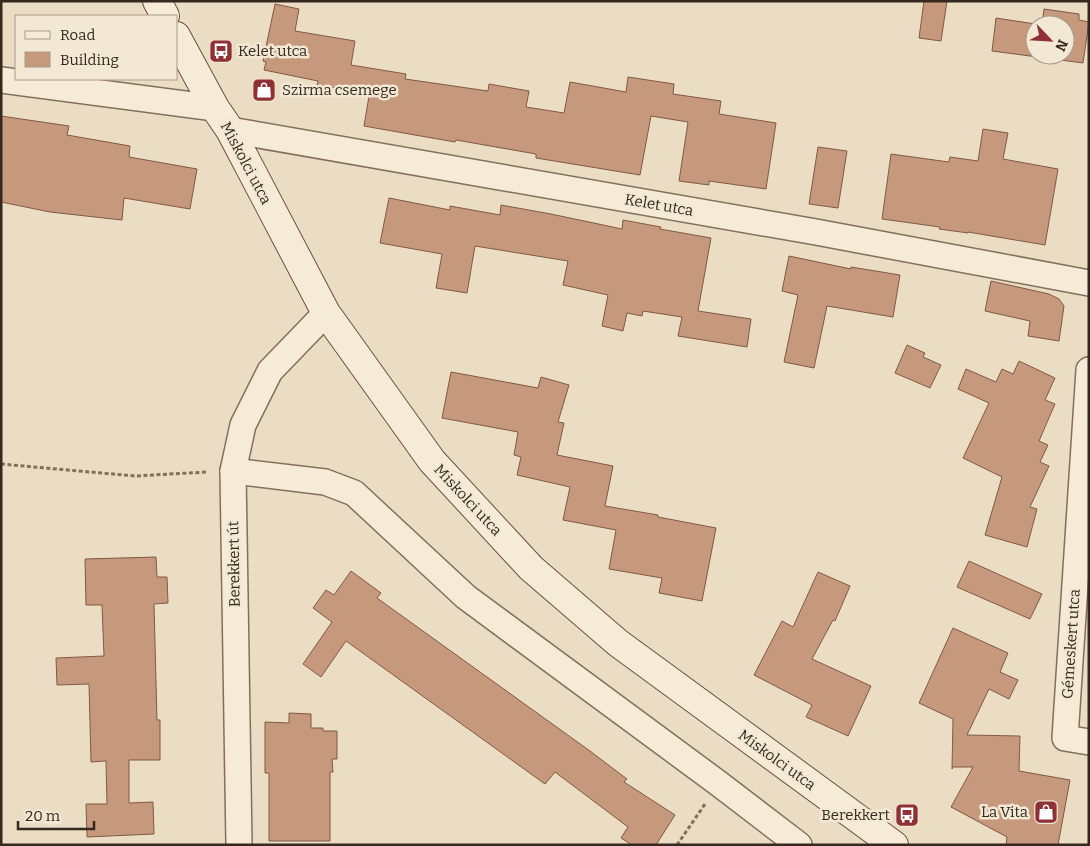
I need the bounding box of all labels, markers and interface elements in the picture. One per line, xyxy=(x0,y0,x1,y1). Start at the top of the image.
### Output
legend xyxy=(15,15,178,80)
north arrow xyxy=(1025,15,1075,65)
text: Road xyxy=(60,26,95,44)
text: N xyxy=(1051,37,1071,54)
bus stop icon: Kelet utca xyxy=(208,38,234,64)
place label: Kelet utca xyxy=(238,42,307,60)
text: Building xyxy=(60,51,119,69)
shop icon: Szirma csemege xyxy=(251,77,277,103)
place label: Szirma csemege xyxy=(282,81,397,99)
street label: Miskolci utca xyxy=(217,119,275,207)
street label: Kelet utca xyxy=(623,190,695,220)
street label: Miskolci utca xyxy=(430,461,506,539)
street label: Berekkert út xyxy=(224,520,244,607)
street label: Gémeskert utca xyxy=(1058,588,1084,700)
street label: Miskolci utca xyxy=(735,726,819,794)
scale bar xyxy=(18,798,94,830)
shop icon: La Vita xyxy=(1033,799,1059,825)
bus stop icon: Berekkert xyxy=(894,802,920,828)
place label: La Vita xyxy=(981,803,1028,821)
place label: Berekkert xyxy=(821,806,891,824)
text: 20 m xyxy=(25,807,61,825)

